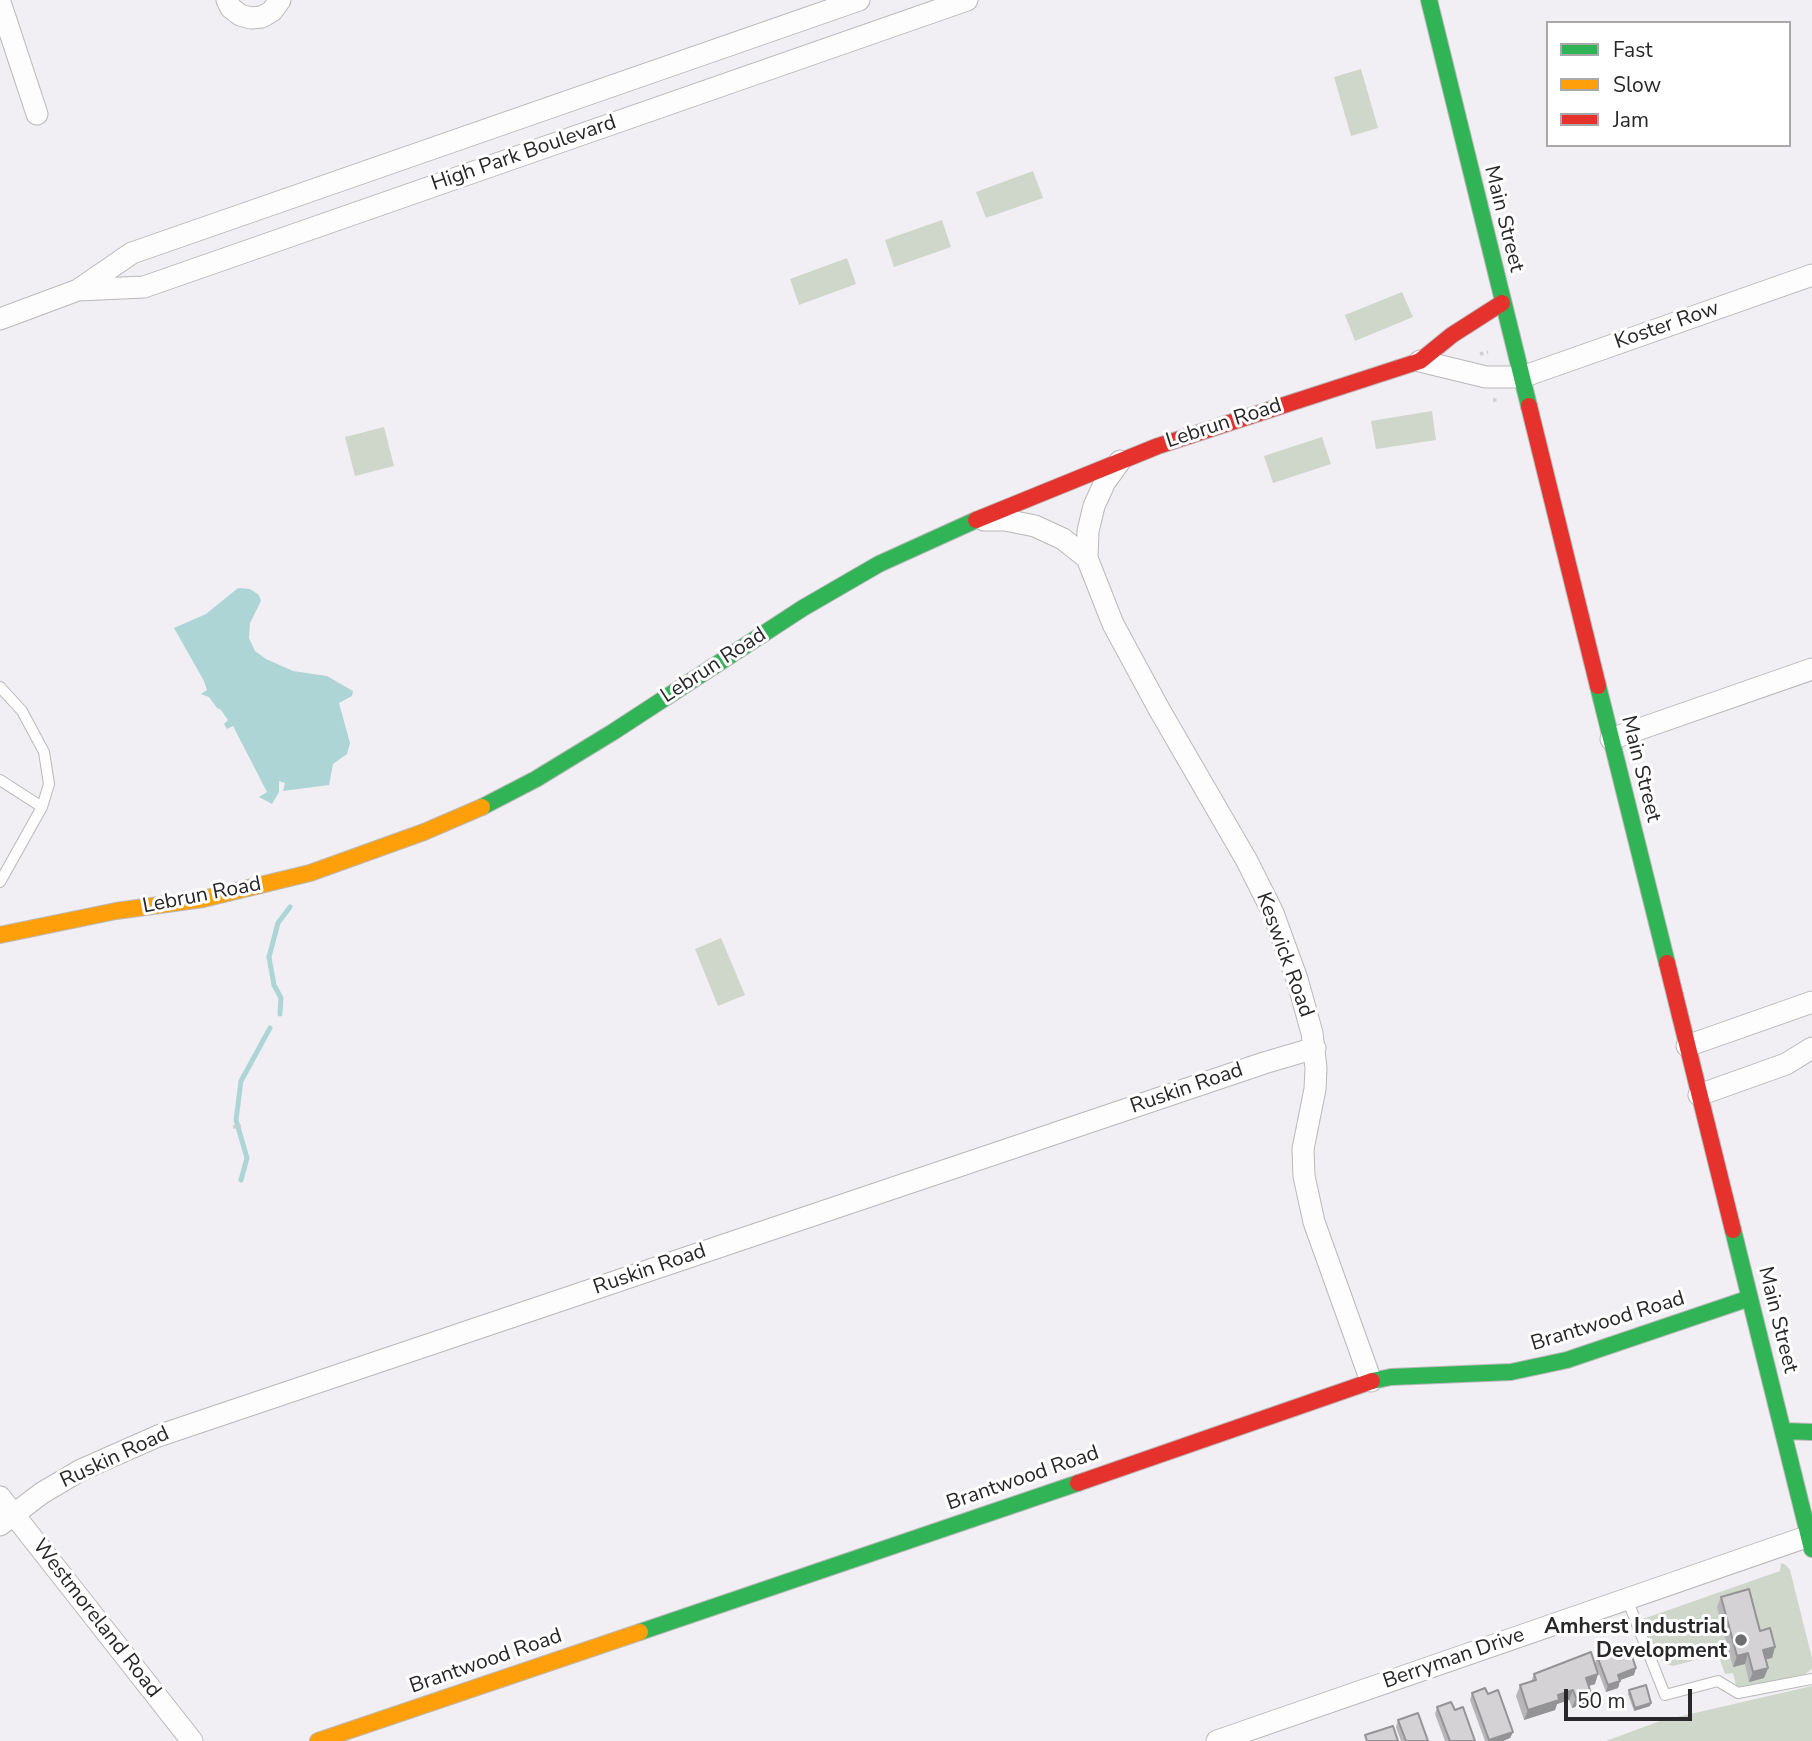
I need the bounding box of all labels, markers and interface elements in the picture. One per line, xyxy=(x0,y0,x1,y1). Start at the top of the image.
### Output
legend xyxy=(1546,21,1791,147)
text: Fast xyxy=(1613,36,1653,64)
text: Slow xyxy=(1613,71,1661,99)
text: Jam xyxy=(1613,106,1649,134)
street label: High Park Boulevard xyxy=(428,111,620,197)
street label: Main Street xyxy=(1478,163,1528,275)
street label: Koster Row xyxy=(1611,296,1723,356)
street label: Lebrun Road xyxy=(1163,393,1285,455)
street label: Lebrun Road xyxy=(657,623,771,709)
street label: Main Street xyxy=(1615,713,1665,825)
street label: Lebrun Road xyxy=(141,872,263,920)
street label: Keswick Road xyxy=(1250,889,1318,1021)
street label: Ruskin Road xyxy=(1127,1058,1247,1120)
street label: Ruskin Road xyxy=(590,1239,710,1301)
street label: Main Street xyxy=(1752,1264,1802,1376)
street label: Brantwood Road xyxy=(1528,1287,1688,1357)
street label: Ruskin Road xyxy=(56,1422,174,1494)
street label: Brantwood Road xyxy=(943,1441,1103,1517)
street label: Westmoreland Road xyxy=(26,1535,166,1703)
place label: Amherst Industrial Development xyxy=(1544,1615,1727,1665)
street label: Berryman Drive xyxy=(1380,1623,1528,1695)
street label: Brantwood Road xyxy=(406,1624,566,1700)
marker: Amherst Industrial Development xyxy=(1733,1632,1749,1648)
scale bar xyxy=(1567,1674,1695,1718)
text: 50 m xyxy=(1577,1687,1626,1715)

